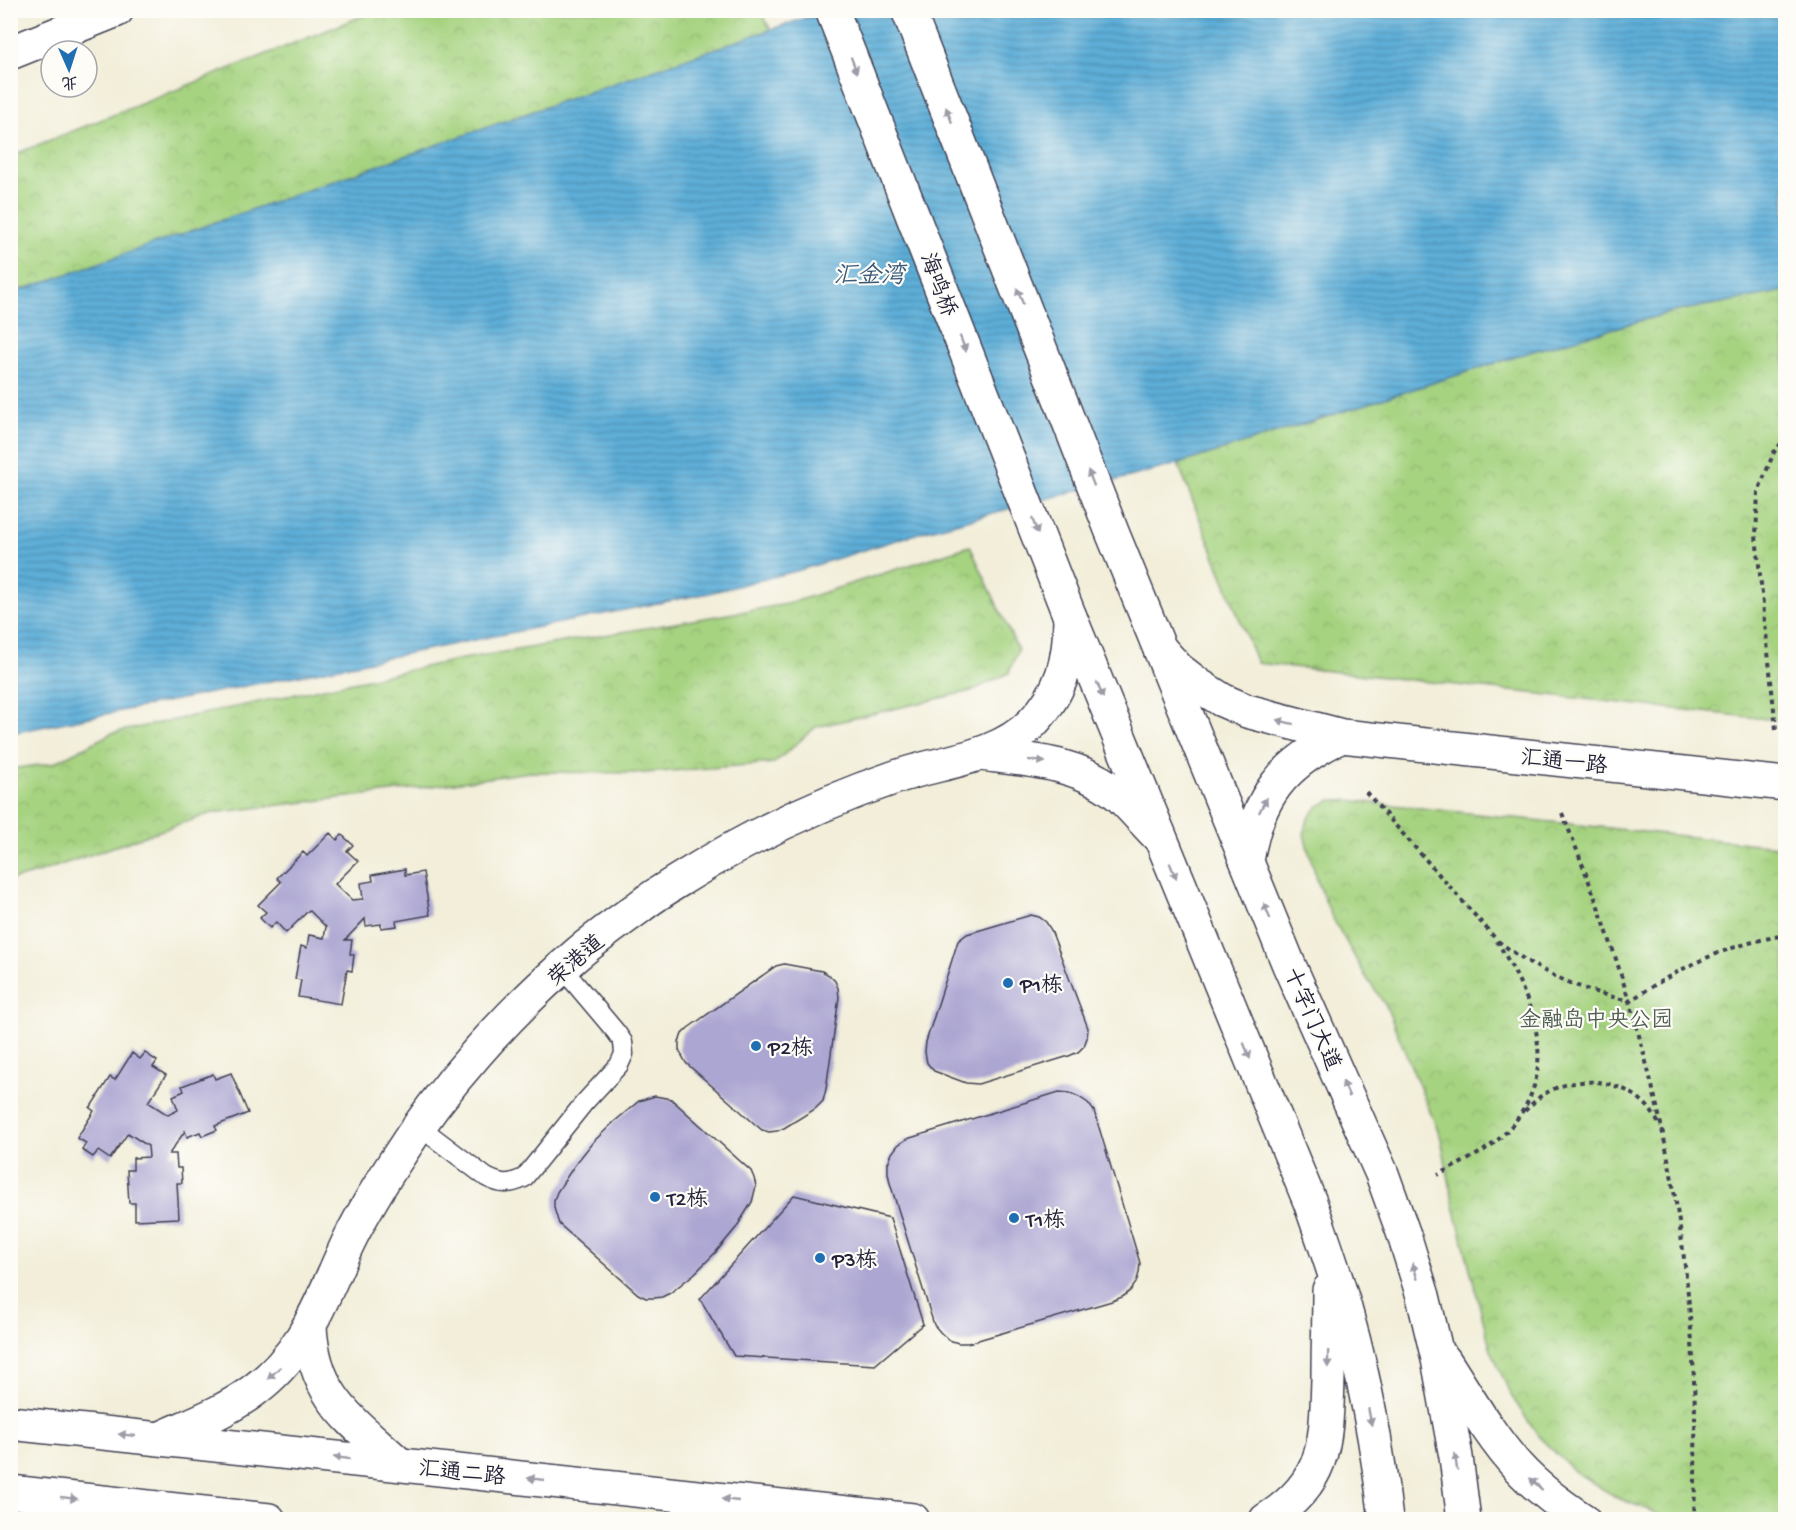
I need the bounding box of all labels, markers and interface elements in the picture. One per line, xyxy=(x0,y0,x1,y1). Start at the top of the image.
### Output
north arrow xyxy=(39,39,99,99)
one-way arrow xyxy=(850,56,859,74)
text: 北 xyxy=(61,71,78,91)
one-way arrow xyxy=(943,106,953,124)
street label: 海鸣桥 xyxy=(912,249,962,321)
water label: 汇金湾 xyxy=(833,262,908,292)
one-way arrow xyxy=(1015,287,1024,305)
one-way arrow xyxy=(959,335,969,353)
one-way arrow xyxy=(1086,469,1095,487)
one-way arrow xyxy=(1031,517,1040,535)
one-way arrow xyxy=(1096,681,1105,699)
one-way arrow xyxy=(1276,717,1294,726)
street label: 汇通一路 xyxy=(1518,744,1609,782)
one-way arrow xyxy=(1027,757,1046,766)
one-way arrow xyxy=(1258,797,1268,814)
one-way arrow xyxy=(1168,862,1178,880)
one-way arrow xyxy=(1262,901,1272,919)
street label: 荣港道 xyxy=(544,930,611,993)
street label: 十字门大道 xyxy=(1276,963,1346,1075)
place label: P1栋 xyxy=(1019,973,1063,1000)
marker: P1栋 xyxy=(1001,976,1015,990)
park label: 金融岛中央公园 xyxy=(1519,1007,1673,1035)
place label: P2栋 xyxy=(767,1036,813,1063)
marker: P2栋 xyxy=(749,1039,763,1053)
one-way arrow xyxy=(1243,1042,1252,1060)
one-way arrow xyxy=(1341,1081,1350,1098)
place label: T2栋 xyxy=(665,1187,708,1214)
marker: T2栋 xyxy=(648,1190,662,1204)
place label: T1栋 xyxy=(1024,1208,1065,1235)
marker: T1栋 xyxy=(1007,1211,1021,1225)
place label: P3栋 xyxy=(831,1248,878,1275)
marker: P3栋 xyxy=(813,1251,827,1265)
one-way arrow xyxy=(1410,1262,1420,1280)
one-way arrow xyxy=(1323,1350,1333,1369)
one-way arrow xyxy=(267,1365,281,1379)
one-way arrow xyxy=(1366,1408,1375,1427)
one-way arrow xyxy=(118,1430,137,1440)
one-way arrow xyxy=(1452,1452,1461,1471)
one-way arrow xyxy=(333,1453,352,1463)
street label: 汇通二路 xyxy=(416,1455,507,1493)
one-way arrow xyxy=(526,1474,545,1484)
one-way arrow xyxy=(1529,1477,1544,1491)
one-way arrow xyxy=(59,1493,78,1503)
one-way arrow xyxy=(720,1495,739,1505)

